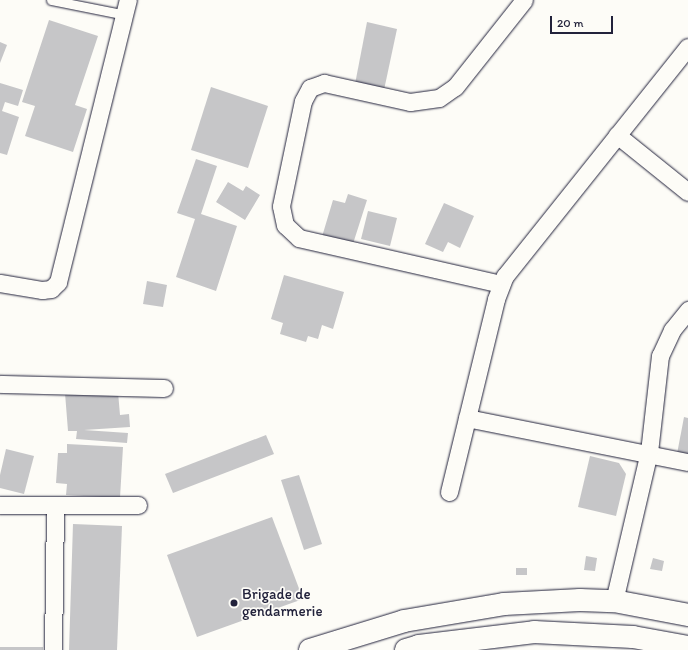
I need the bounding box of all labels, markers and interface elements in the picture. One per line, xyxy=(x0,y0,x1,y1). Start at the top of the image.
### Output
scale bar xyxy=(552,8,615,34)
text: 20 m xyxy=(557,16,584,30)
place label: Brigade de gendarmerie xyxy=(242,585,323,620)
marker: Brigade de gendarmerie xyxy=(229,598,239,608)

